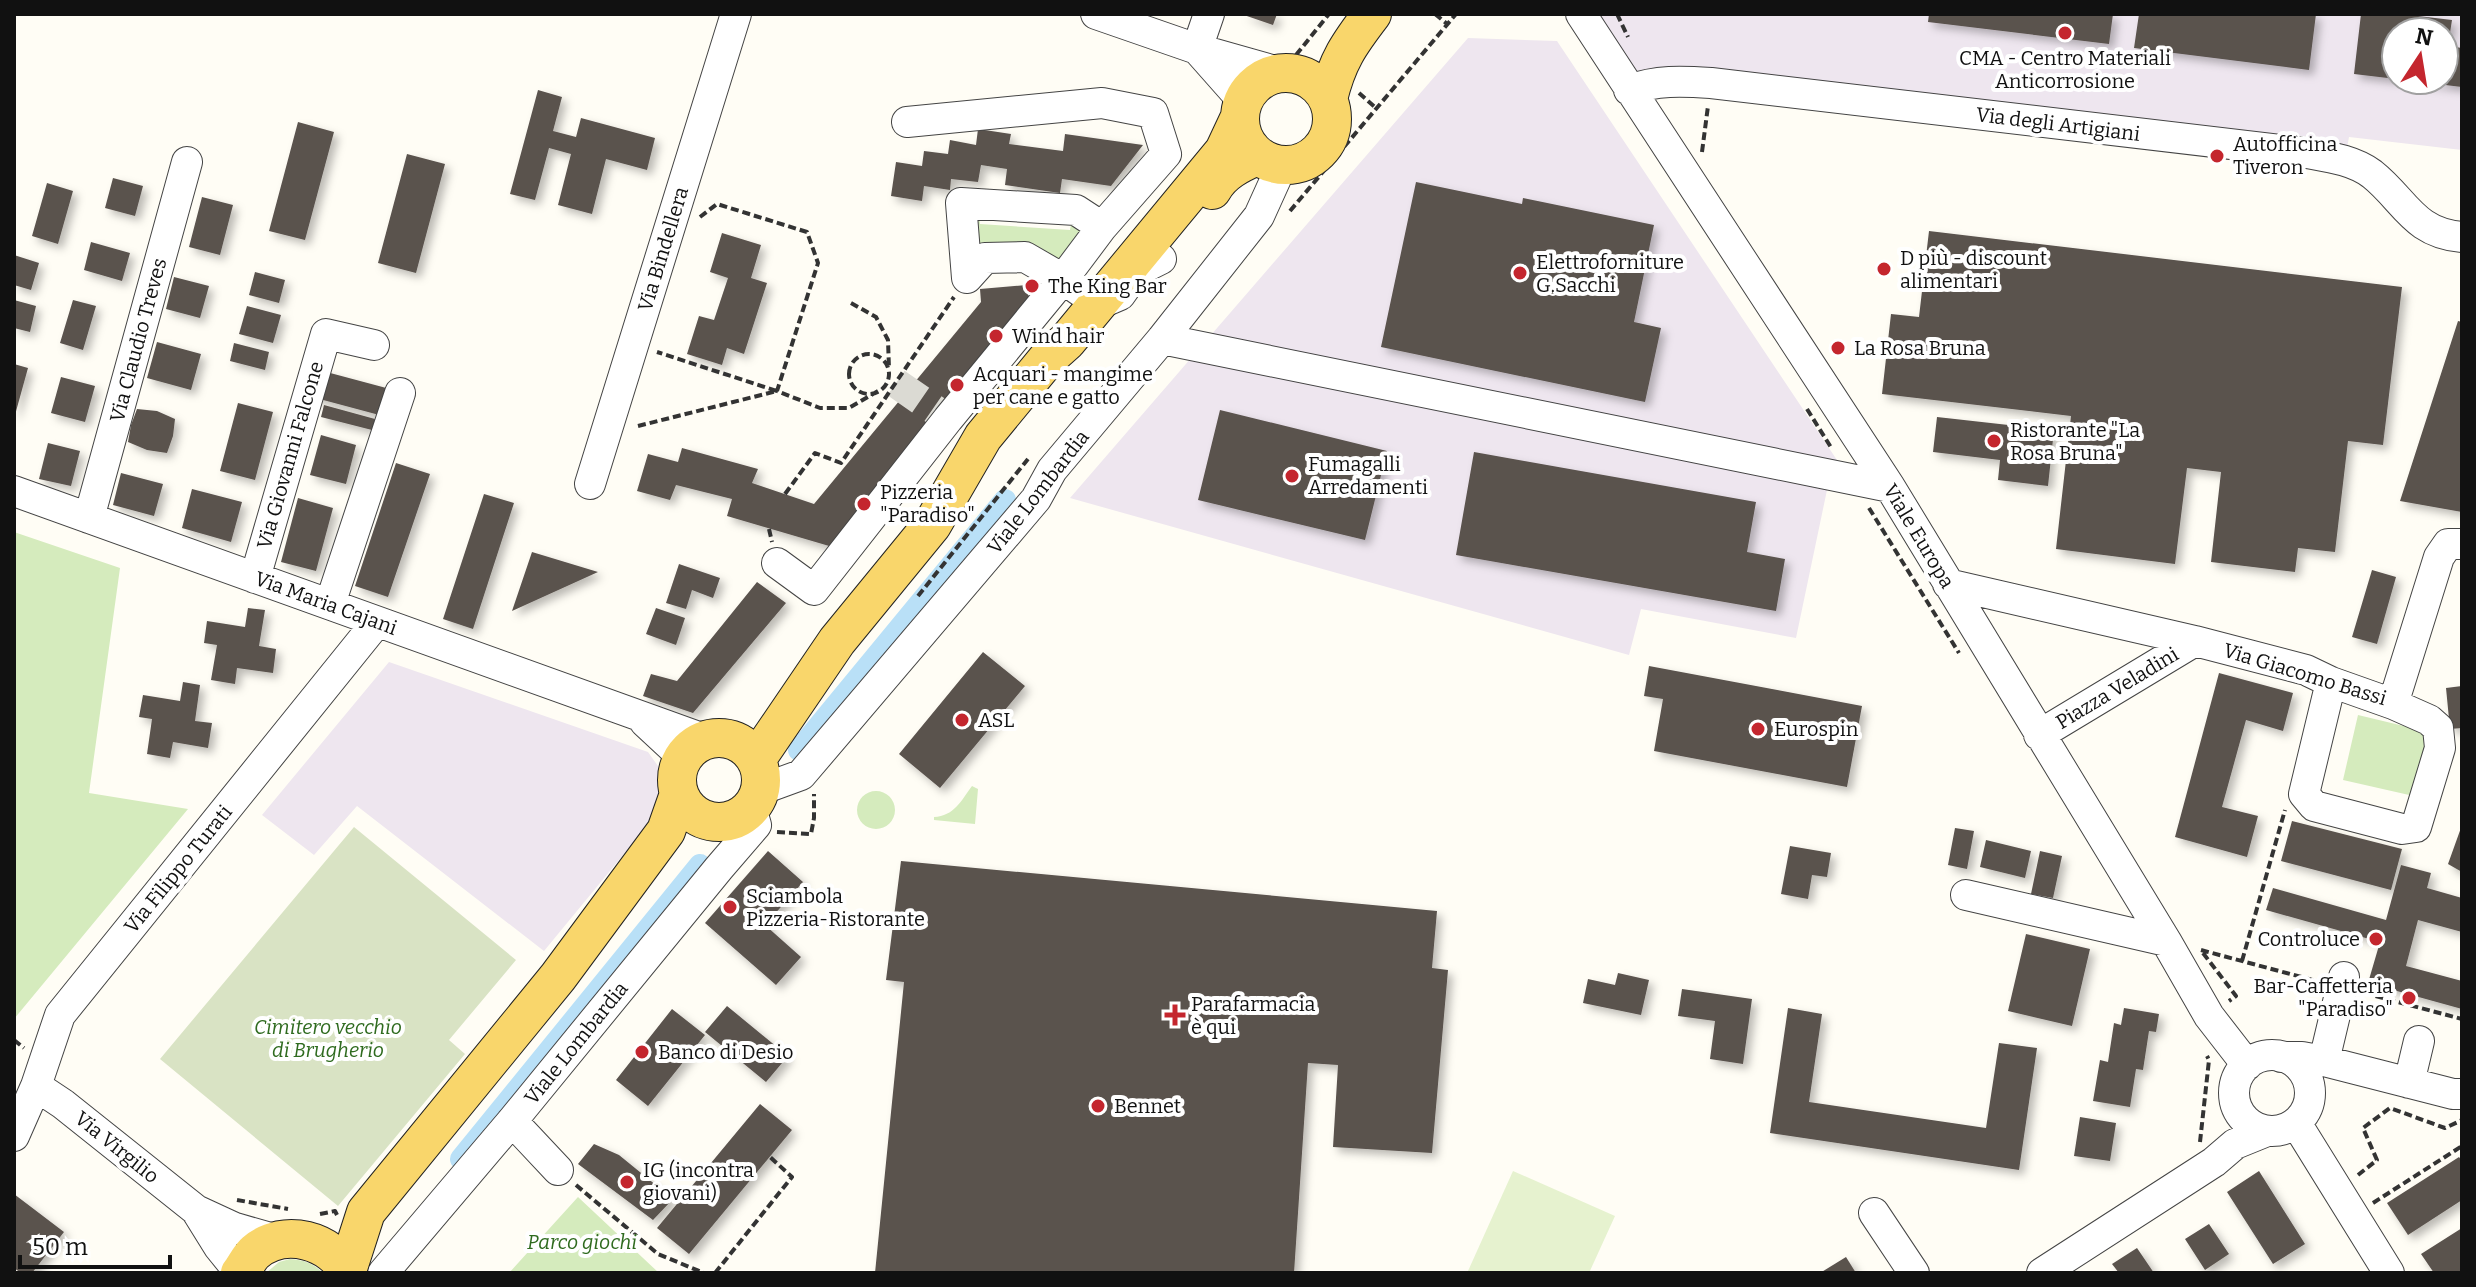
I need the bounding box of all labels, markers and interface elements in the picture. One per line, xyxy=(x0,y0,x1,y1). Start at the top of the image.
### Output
north arrow xyxy=(2380,16,2460,96)
text: N xyxy=(2413,22,2435,52)
marker: CMA - Centro Materiali Anticorrosione xyxy=(2056,24,2074,42)
place label: CMA - Centro Materiali Anticorrosione xyxy=(1959,46,2171,93)
street label: Via degli Artigiani xyxy=(1975,102,2141,146)
place label: Autofficina Tiveron xyxy=(2233,132,2337,179)
marker: Autofficina Tiveron xyxy=(2208,147,2226,165)
street label: Via Bindellera xyxy=(633,184,693,314)
place label: D più - discount alimentari xyxy=(1900,246,2047,293)
place label: Elettroforniture G.Sacchi xyxy=(1536,250,1684,297)
street label: Via Claudio Treves xyxy=(105,255,171,425)
marker: D più - discount alimentari xyxy=(1875,260,1893,278)
marker: Elettroforniture G.Sacchi xyxy=(1511,264,1529,282)
place label: The King Bar xyxy=(1048,274,1167,298)
marker: The King Bar xyxy=(1023,277,1041,295)
place label: Wind hair xyxy=(1012,324,1104,348)
marker: Wind hair xyxy=(987,327,1005,345)
place label: La Rosa Bruna xyxy=(1854,336,1986,360)
marker: La Rosa Bruna xyxy=(1829,339,1847,357)
street label: Via Giovanni Falcone xyxy=(252,358,328,552)
place label: Acquari - mangime per cane e gatto xyxy=(973,362,1153,409)
marker: Acquari - mangime per cane e gatto xyxy=(948,376,966,394)
place label: Ristorante "La Rosa Bruna" xyxy=(2010,418,2140,465)
street label: Viale Lombardia xyxy=(982,425,1094,559)
marker: Ristorante "La Rosa Bruna" xyxy=(1985,432,2003,450)
place label: Fumagalli Arredamenti xyxy=(1308,452,1428,499)
marker: Fumagalli Arredamenti xyxy=(1283,467,1301,485)
street label: Viale Europa xyxy=(1878,479,1960,593)
place label: Pizzeria "Paradiso" xyxy=(880,480,975,527)
marker: Pizzeria "Paradiso" xyxy=(855,495,873,513)
street label: Via Maria Cajani xyxy=(251,566,400,641)
street label: Via Giacomo Bassi xyxy=(2220,638,2390,710)
street label: Piazza Veladini xyxy=(2051,642,2183,734)
place label: ASL xyxy=(978,708,1014,732)
marker: ASL xyxy=(953,711,971,729)
place label: Eurospin xyxy=(1774,717,1859,741)
marker: Eurospin xyxy=(1749,720,1767,738)
street label: Via Filippo Turati xyxy=(119,800,237,938)
place label: Sciambola Pizzeria-Ristorante xyxy=(746,884,925,931)
marker: Sciambola Pizzeria-Ristorante xyxy=(721,898,739,916)
place label: Controluce xyxy=(2257,927,2360,951)
marker: Controluce xyxy=(2367,930,2385,948)
place label: Bar-Caffetteria "Paradiso" xyxy=(2254,974,2393,1021)
street label: Viale Lombardia xyxy=(519,977,633,1109)
marker: Bar-Caffetteria "Paradiso" xyxy=(2400,989,2418,1007)
place label: Parafarmacia è qui xyxy=(1191,992,1316,1039)
marker: Parafarmacia è qui xyxy=(1166,1006,1184,1024)
park label: Cimitero vecchio di Brugherio xyxy=(254,1015,402,1062)
place label: Banco di Desio xyxy=(658,1040,793,1064)
marker: Banco di Desio xyxy=(633,1043,651,1061)
place label: Bennet xyxy=(1114,1094,1181,1118)
marker: Bennet xyxy=(1089,1097,1107,1115)
street label: Via Virgilio xyxy=(70,1106,164,1188)
place label: IG (incontra giovani) xyxy=(643,1158,754,1205)
marker: IG (incontra giovani) xyxy=(618,1173,636,1191)
scale bar xyxy=(20,1219,170,1269)
park label: Parco giochi xyxy=(527,1230,637,1254)
text: 50 m xyxy=(32,1233,88,1261)

